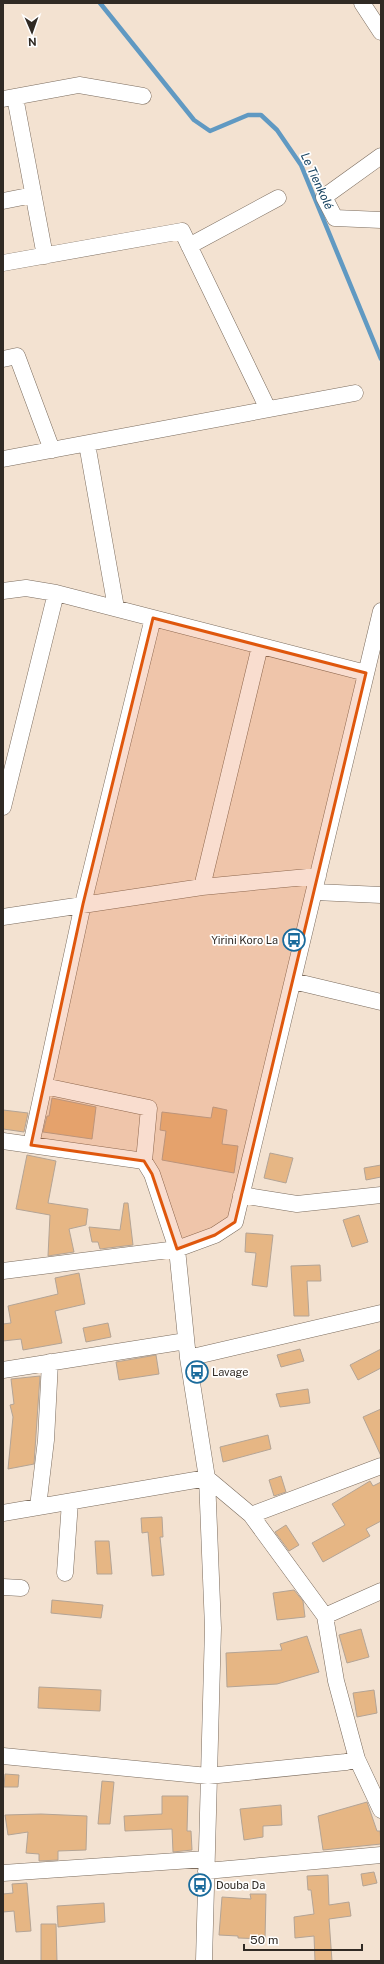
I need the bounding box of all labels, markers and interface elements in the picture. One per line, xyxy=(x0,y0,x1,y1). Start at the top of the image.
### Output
north arrow xyxy=(12,12,52,52)
text: N xyxy=(28,36,37,48)
water label: Le Tienkolé xyxy=(298,150,337,212)
bus stop icon: Yirini Koro La xyxy=(281,927,307,953)
place label: Yirini Koro La xyxy=(211,934,278,946)
bus stop icon: Lavage xyxy=(184,1359,210,1385)
place label: Lavage xyxy=(212,1366,248,1378)
bus stop icon: Douba Da xyxy=(187,1872,213,1898)
place label: Douba Da xyxy=(216,1879,265,1891)
scale bar xyxy=(244,1926,362,1952)
text: 50 m xyxy=(250,1933,278,1947)

